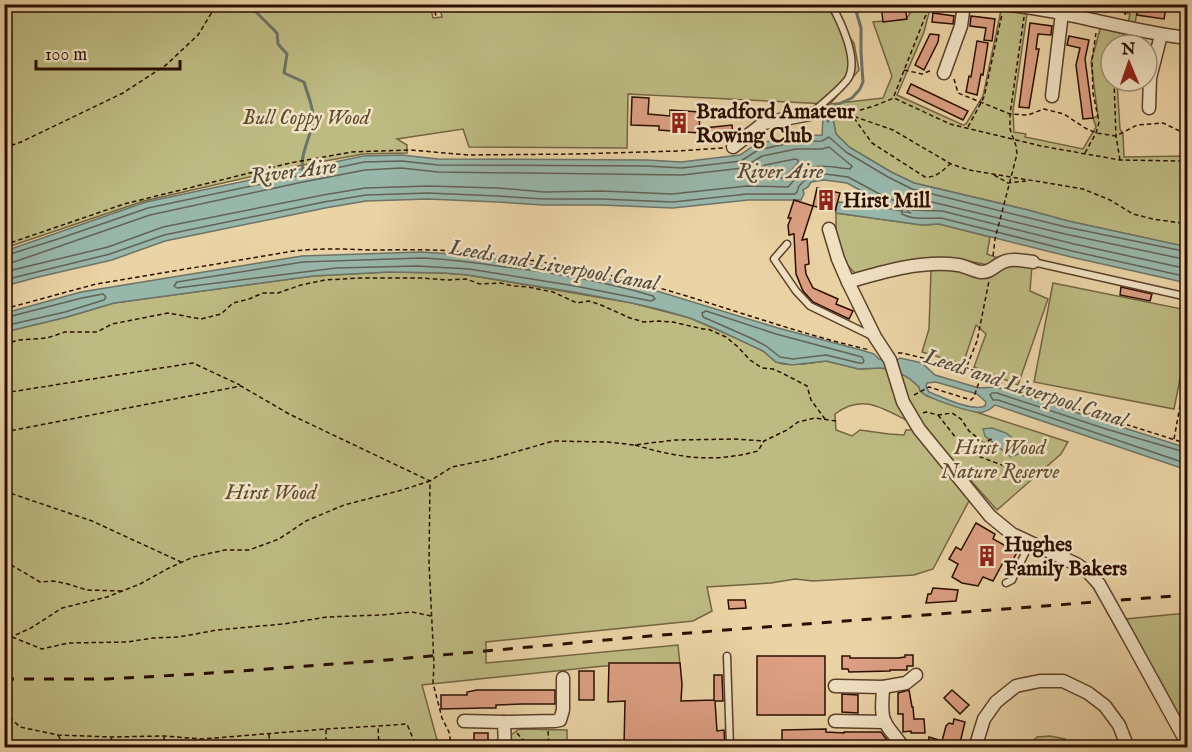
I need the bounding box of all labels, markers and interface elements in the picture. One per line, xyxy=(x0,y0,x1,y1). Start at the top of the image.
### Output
scale bar xyxy=(36,33,180,71)
north arrow xyxy=(1099,33,1159,93)
text: N xyxy=(1120,40,1136,60)
text: 100 m xyxy=(45,44,87,67)
place label: Bradford Amateur Rowing Club xyxy=(696,99,855,150)
park label: Bull Coppy Wood xyxy=(242,105,372,132)
building icon: Bradford Amateur Rowing Club xyxy=(667,111,691,135)
water label: River Aire xyxy=(249,153,339,191)
water label: River Aire xyxy=(737,158,824,186)
building icon: Hirst Mill xyxy=(814,188,838,212)
place label: Hirst Mill xyxy=(843,188,932,215)
water label: Leeds and Liverpool Canal xyxy=(446,234,662,298)
water label: Leeds and Liverpool Canal xyxy=(919,343,1132,436)
park label: Hirst Wood Nature Reserve xyxy=(940,435,1060,486)
park label: Hirst Wood xyxy=(224,480,319,507)
place label: Hughes Family Bakers xyxy=(1004,532,1127,583)
building icon: Hughes Family Bakers xyxy=(975,544,999,568)

